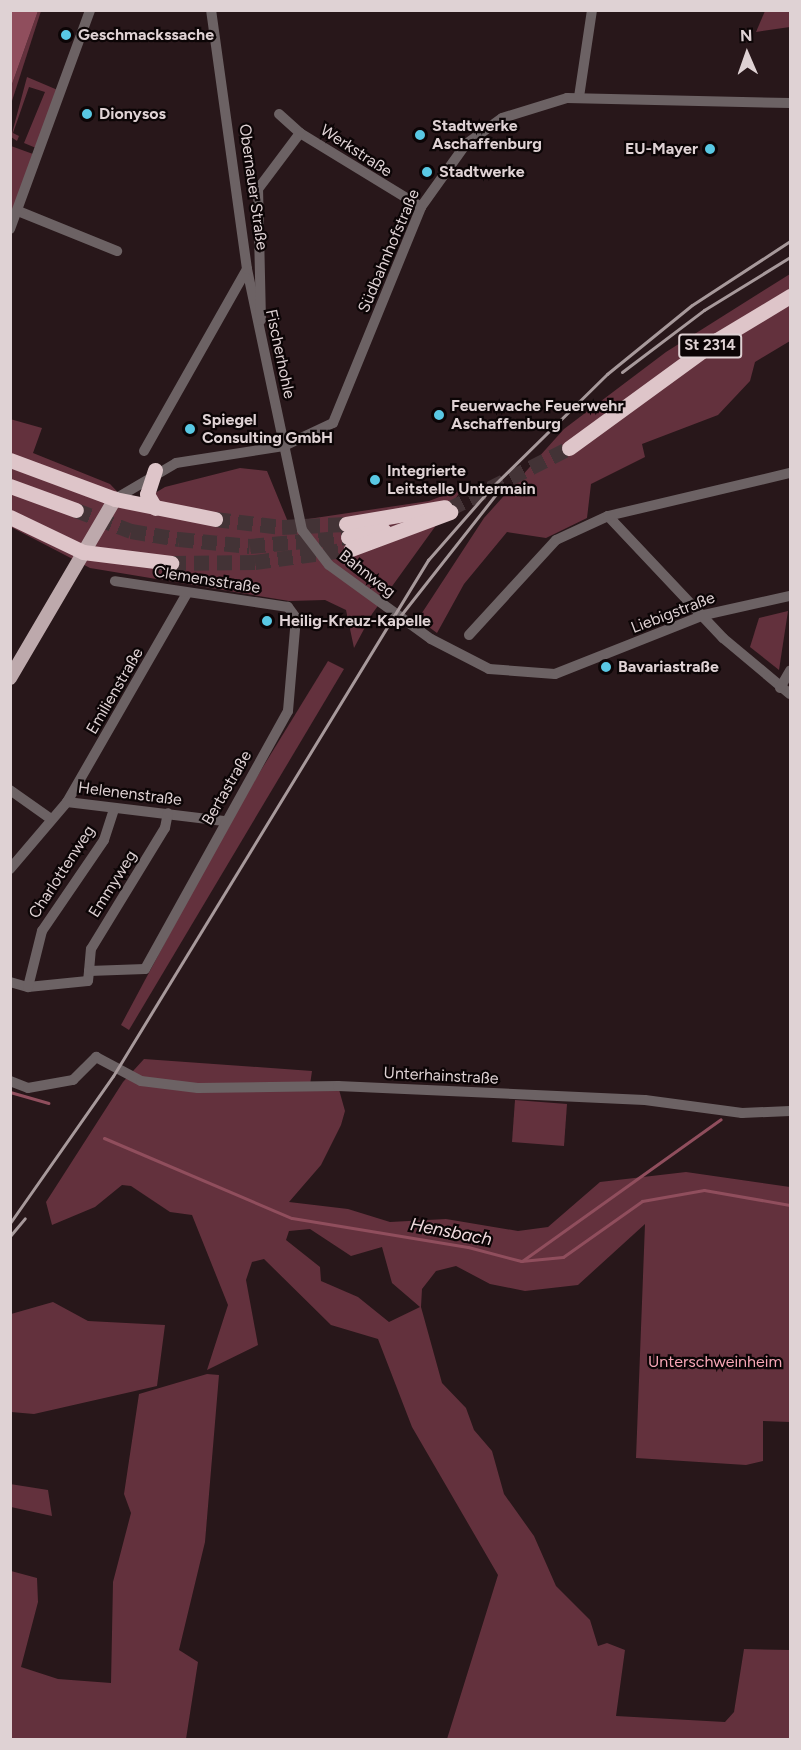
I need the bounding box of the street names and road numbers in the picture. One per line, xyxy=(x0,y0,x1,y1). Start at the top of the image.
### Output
street label: Werkstraße xyxy=(317,121,395,181)
street label: Obernauer Straße xyxy=(235,123,271,251)
street label: Südbahnhofstraße xyxy=(354,186,424,316)
street label: Fischerhohle xyxy=(261,308,299,400)
road number: St 2314 xyxy=(677,334,743,358)
street label: Bahnweg xyxy=(335,546,399,602)
street label: Clemensstraße xyxy=(152,562,262,598)
street label: Liebigstraße xyxy=(628,588,718,638)
street label: Emilienstraße xyxy=(83,644,147,738)
street label: Bertastraße xyxy=(198,747,256,829)
street label: Helenenstraße xyxy=(77,778,183,810)
street label: Charlottenweg xyxy=(25,822,99,922)
street label: Emmyweg xyxy=(85,847,141,921)
street label: Unterhainstraße xyxy=(383,1063,499,1089)

